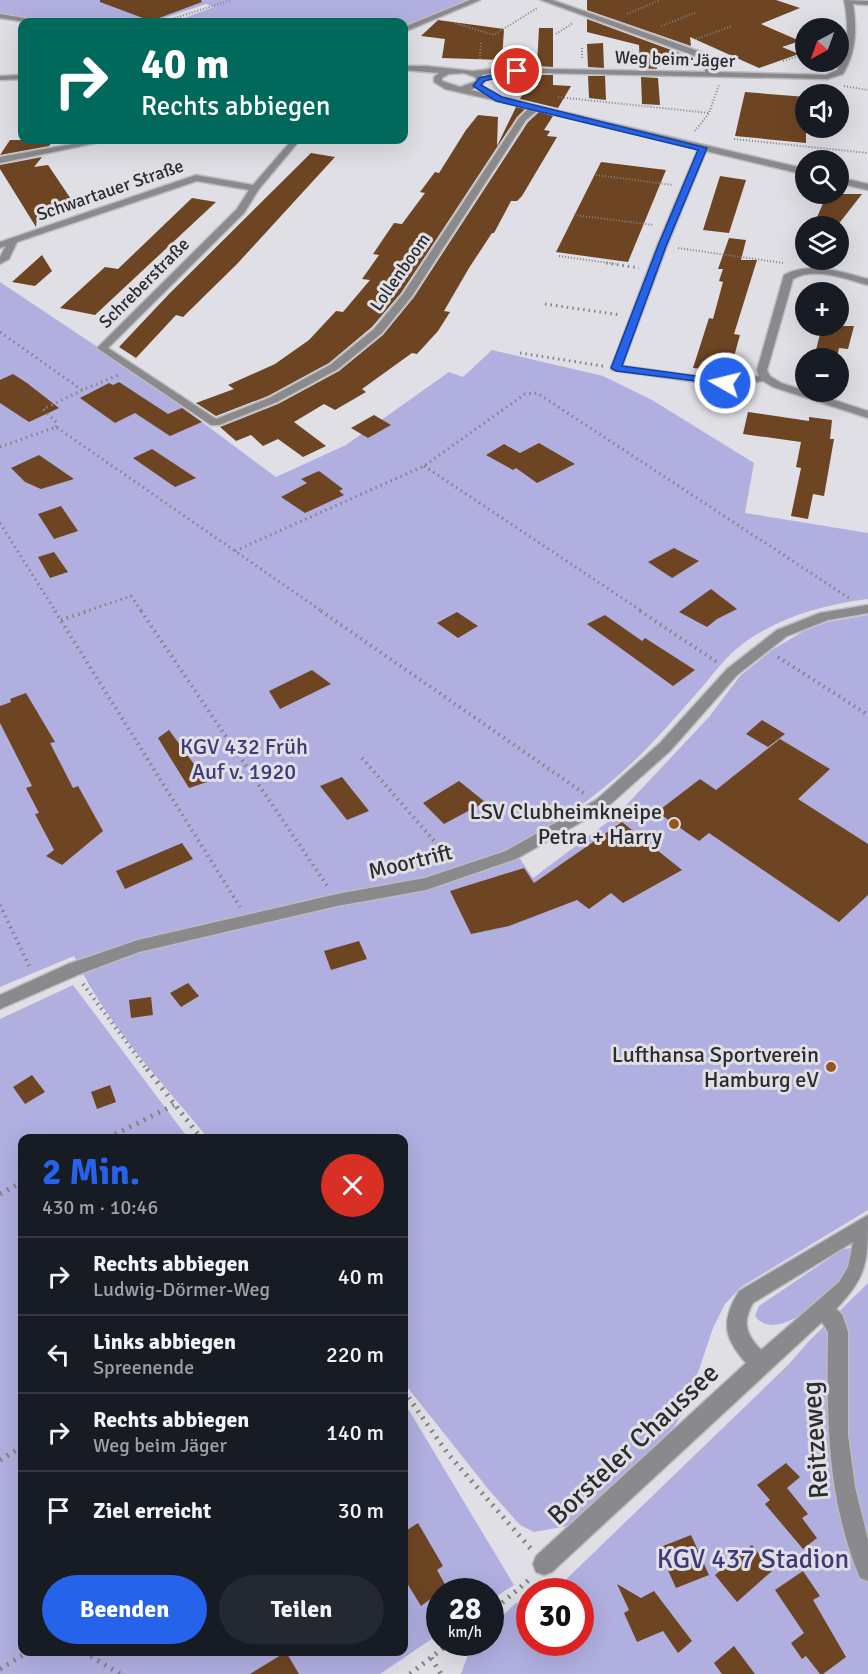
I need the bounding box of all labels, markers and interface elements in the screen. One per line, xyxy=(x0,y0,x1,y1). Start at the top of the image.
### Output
north arrow xyxy=(795,18,849,72)
map controls xyxy=(795,18,849,402)
text: 40 m xyxy=(141,39,230,90)
icon: right xyxy=(42,42,120,120)
pin xyxy=(491,45,542,96)
street label: Weg beim Jäger xyxy=(614,46,736,72)
icon: arrive xyxy=(500,54,533,87)
button: sound xyxy=(795,84,849,138)
text: Rechts abbiegen xyxy=(141,90,331,123)
button: search xyxy=(795,150,849,204)
street label: Schwartauer Straße xyxy=(34,155,186,225)
button: layers xyxy=(795,216,849,270)
street label: Lollenboom xyxy=(365,229,435,315)
street label: Schreberstraße xyxy=(94,233,194,333)
button: + xyxy=(795,282,849,336)
button: − xyxy=(795,348,849,402)
position arrow xyxy=(693,351,757,415)
park label: KGV 432 Früh Auf v. 1920 xyxy=(180,733,308,785)
place label: LSV Clubheimkneipe Petra + Harry xyxy=(470,798,663,850)
marker: LSV Clubheimkneipe Petra + Harry xyxy=(667,817,681,831)
street label: Moortrift xyxy=(365,838,455,885)
place label: Lufthansa Sportverein Hamburg eV xyxy=(612,1041,819,1093)
marker: Lufthansa Sportverein Hamburg eV xyxy=(824,1060,838,1074)
text: 2 Min. xyxy=(42,1150,140,1195)
button: close xyxy=(321,1154,384,1217)
text: 430 m · 10:46 xyxy=(42,1195,158,1220)
text: Rechts abbiegen xyxy=(93,1250,249,1277)
icon: right xyxy=(42,1260,75,1293)
text: 40 m xyxy=(338,1263,384,1290)
text: Ludwig-Dörmer-Weg xyxy=(93,1277,270,1302)
text: Links abbiegen xyxy=(93,1328,236,1355)
icon: left xyxy=(42,1338,75,1371)
text: 220 m xyxy=(326,1341,384,1368)
text: Spreenende xyxy=(93,1355,194,1380)
street label: Borsteler Chaussee xyxy=(541,1357,726,1532)
street label: Reitzeweg xyxy=(795,1380,836,1500)
text: Rechts abbiegen xyxy=(93,1406,249,1433)
icon: right xyxy=(42,1416,75,1449)
text: 140 m xyxy=(326,1419,384,1446)
text: Weg beim Jäger xyxy=(93,1433,227,1458)
icon: arrive xyxy=(42,1494,75,1527)
text: Ziel erreicht xyxy=(93,1497,211,1524)
text: 30 m xyxy=(338,1497,384,1524)
park label: KGV 437 Stadion xyxy=(657,1543,849,1576)
button: Beenden xyxy=(42,1575,207,1644)
button: Teilen xyxy=(219,1575,384,1644)
speed limit sign: 30 xyxy=(516,1578,594,1656)
text: 28 xyxy=(449,1591,481,1628)
text: km/h xyxy=(448,1623,482,1641)

